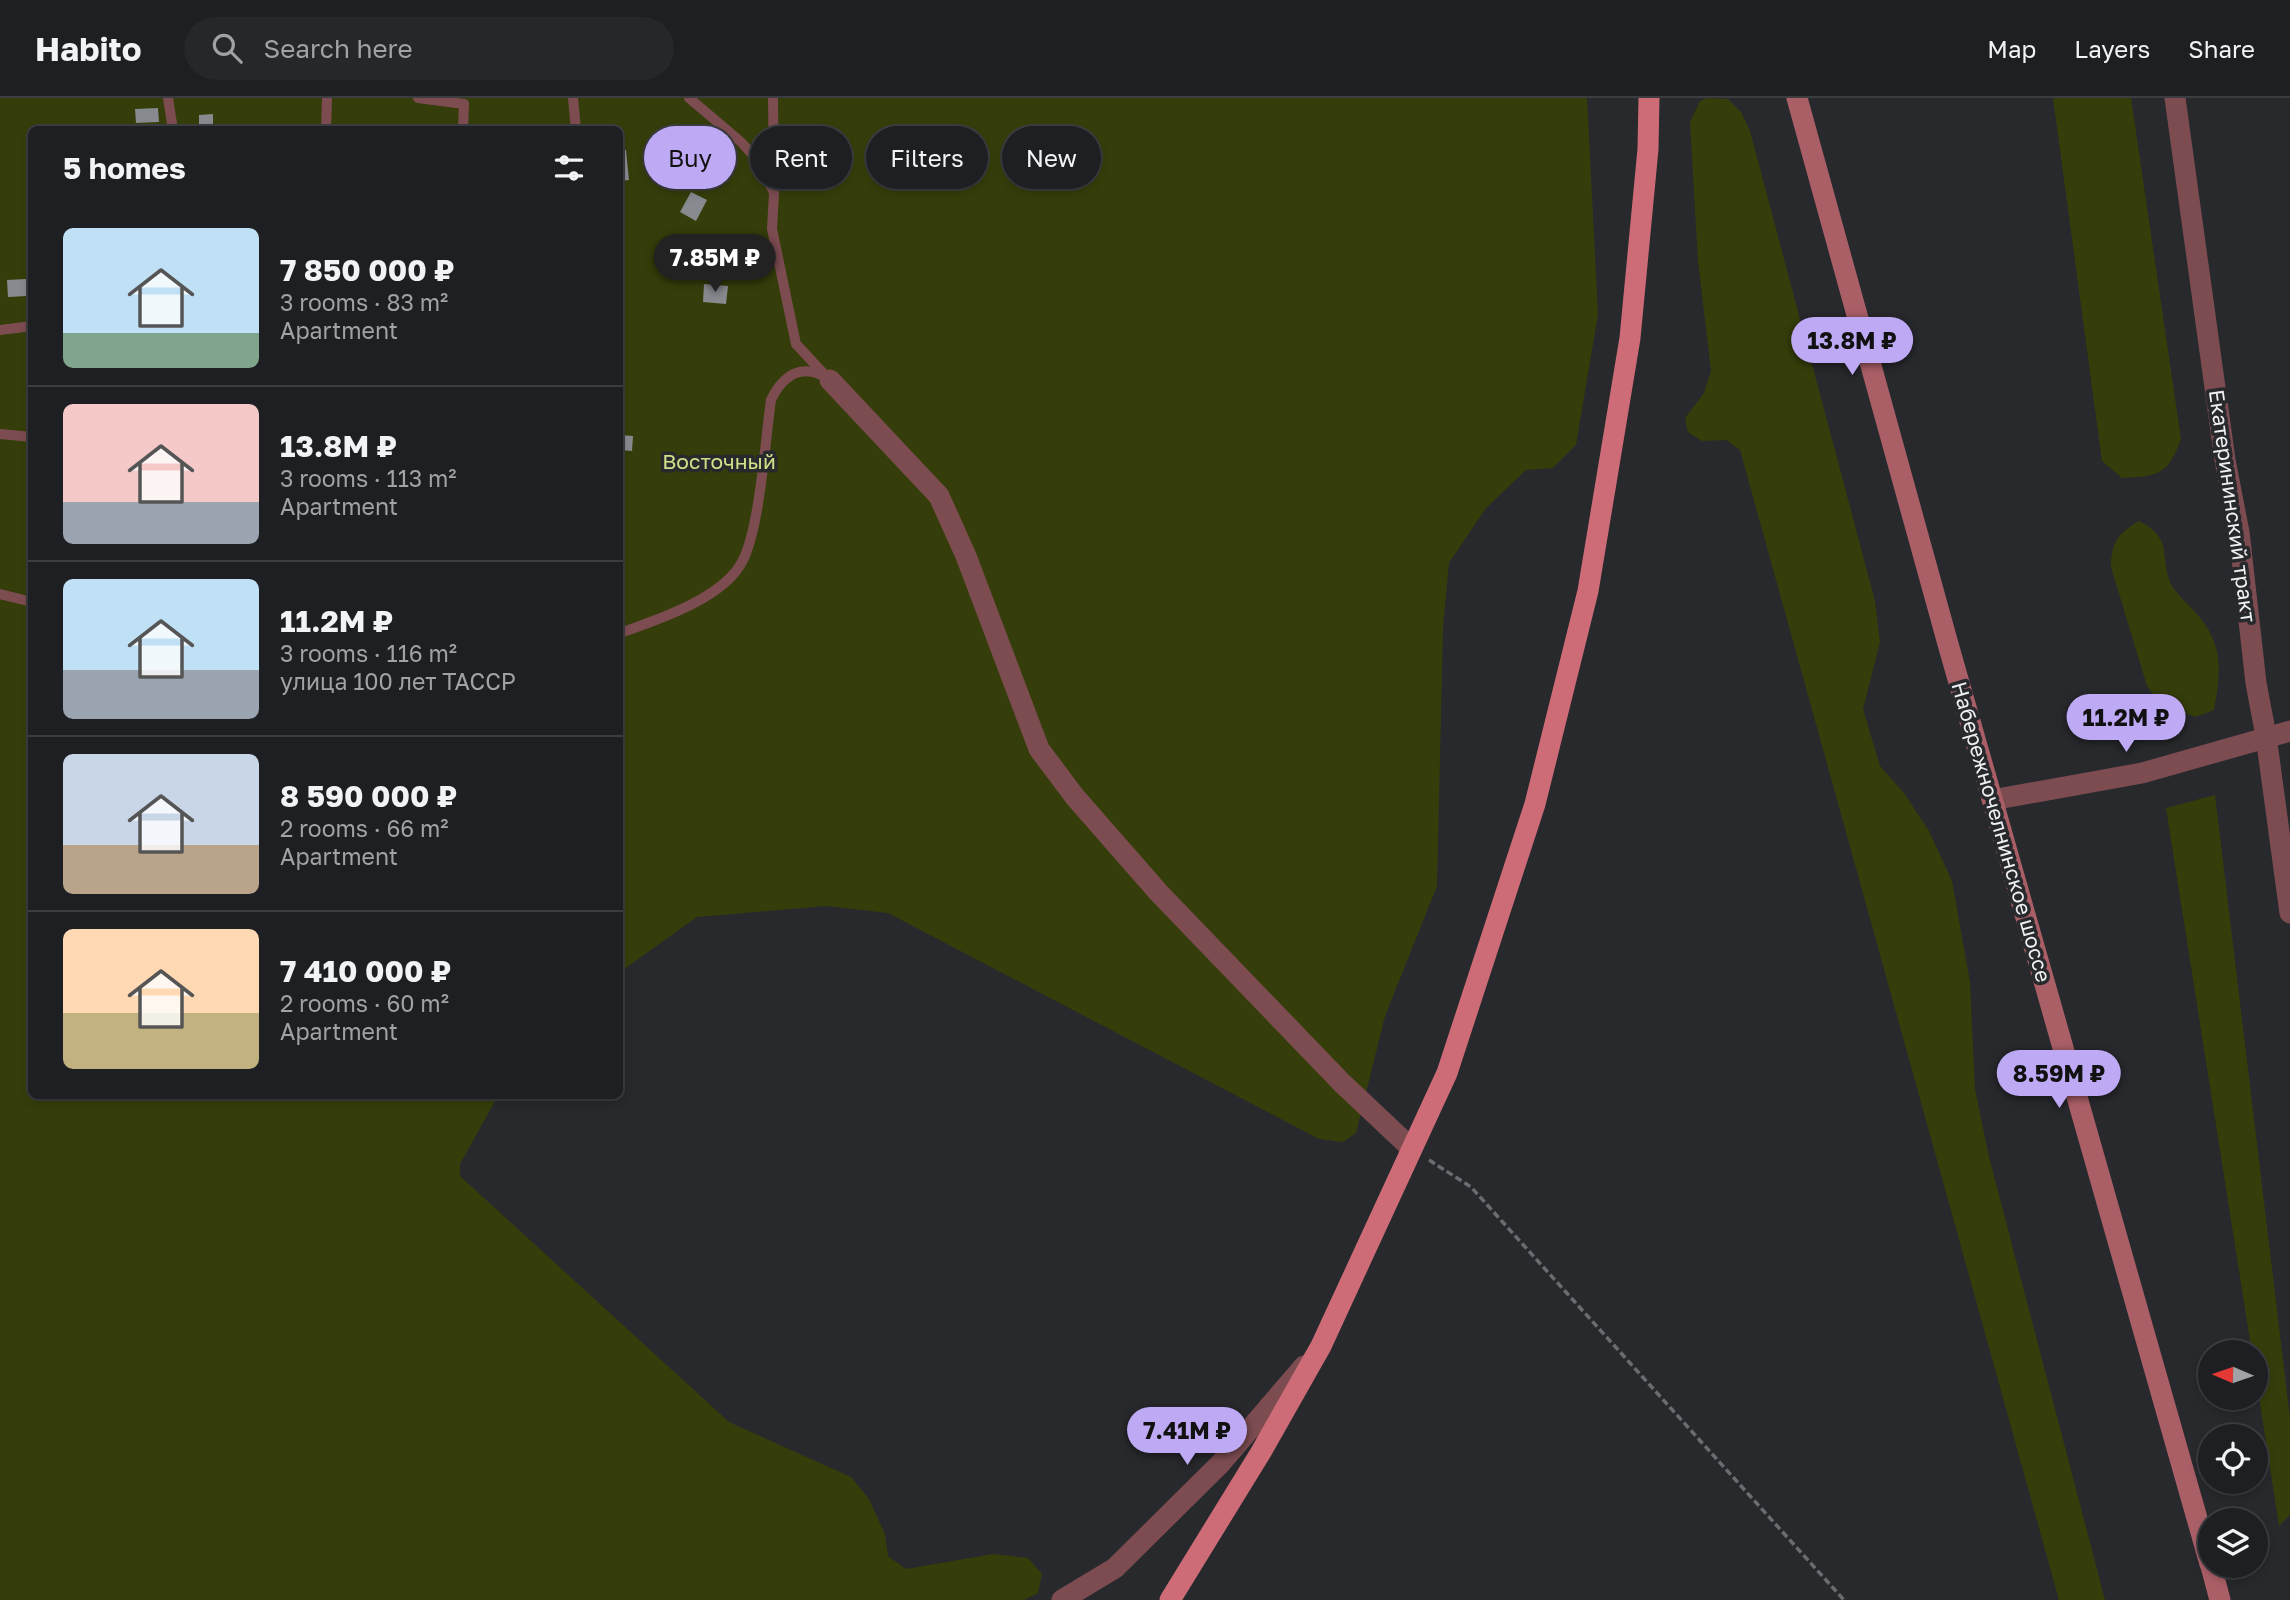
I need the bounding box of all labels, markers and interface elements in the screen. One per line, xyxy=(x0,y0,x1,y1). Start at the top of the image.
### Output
search box xyxy=(184,17,674,80)
text: Habito xyxy=(35,29,142,68)
icon: search xyxy=(208,29,246,67)
text: Search here xyxy=(264,33,413,64)
text: Map xyxy=(1987,34,2036,63)
text: Layers xyxy=(2074,34,2150,63)
text: Share xyxy=(2188,34,2255,63)
chip: Buy xyxy=(644,126,736,189)
chip: Rent xyxy=(750,126,852,189)
chip: Filters xyxy=(866,126,988,189)
chip: New xyxy=(1002,126,1101,189)
icon: filters xyxy=(550,149,588,187)
text: 5 homes xyxy=(63,150,186,186)
pin: 7.85M ₽ xyxy=(650,234,780,294)
text: 7.85M ₽ xyxy=(670,243,760,271)
text: 7 850 000 ₽ xyxy=(280,252,455,288)
icon: home xyxy=(119,256,203,340)
text: 3 rooms · 83 m² xyxy=(280,288,448,316)
text: Apartment xyxy=(280,316,398,344)
pin: 13.8M ₽ xyxy=(1787,317,1917,377)
text: 13.8M ₽ xyxy=(1807,326,1897,354)
street label: Екатерининский тракт xyxy=(2204,388,2262,624)
text: 13.8M ₽ xyxy=(280,428,397,464)
icon: home xyxy=(119,432,203,516)
park label: Восточный xyxy=(662,448,776,474)
text: 3 rooms · 113 m² xyxy=(280,464,457,492)
text: Apartment xyxy=(280,492,398,520)
text: 11.2M ₽ xyxy=(280,603,393,639)
icon: home xyxy=(119,607,203,691)
text: 3 rooms · 116 m² xyxy=(280,639,457,667)
text: улица 100 лет ТАССР xyxy=(280,667,516,695)
street label: Набережночелнинское шоссе xyxy=(1947,678,2057,985)
pin: 11.2M ₽ xyxy=(2061,694,2191,754)
text: 11.2M ₽ xyxy=(2083,703,2169,731)
text: 8 590 000 ₽ xyxy=(280,778,457,814)
icon: home xyxy=(119,782,203,866)
text: 2 rooms · 66 m² xyxy=(280,814,449,842)
text: Apartment xyxy=(280,842,398,870)
text: 7 410 000 ₽ xyxy=(280,953,451,989)
icon: home xyxy=(119,957,203,1041)
text: 2 rooms · 60 m² xyxy=(280,989,449,1017)
text: Apartment xyxy=(280,1017,398,1045)
pin: 8.59M ₽ xyxy=(1994,1051,2124,1110)
text: 8.59M ₽ xyxy=(2013,1059,2105,1087)
north arrow xyxy=(2198,1340,2268,1410)
map controls xyxy=(2198,1340,2268,1578)
pin: 7.41M ₽ xyxy=(1122,1408,1252,1467)
text: 7.41M ₽ xyxy=(1143,1416,1231,1444)
button: locate xyxy=(2198,1424,2268,1494)
button: layers xyxy=(2198,1508,2268,1578)

